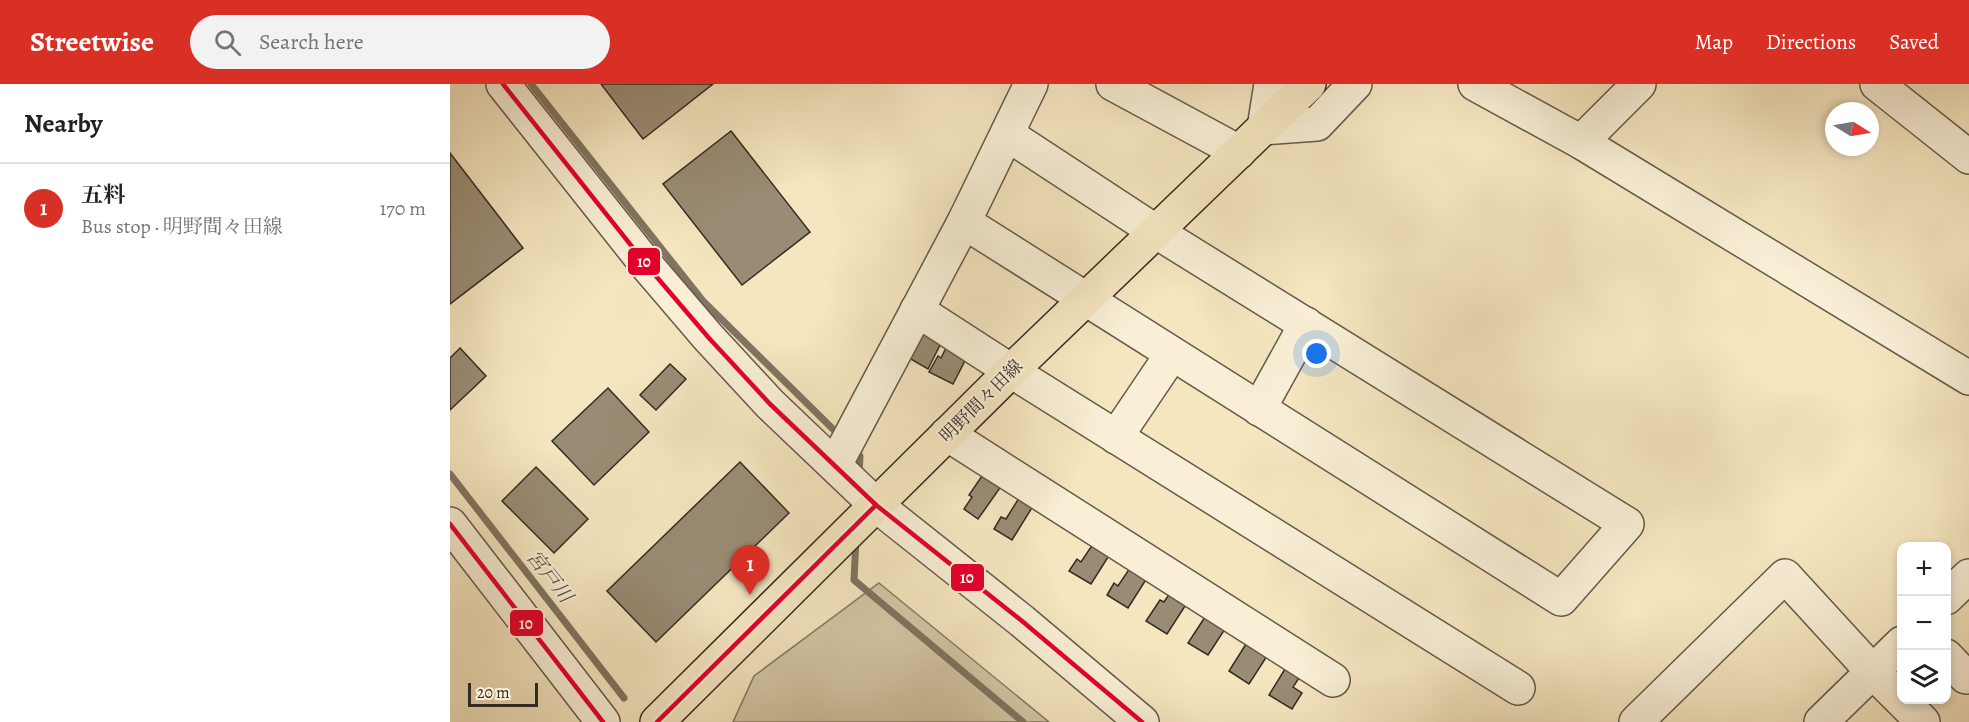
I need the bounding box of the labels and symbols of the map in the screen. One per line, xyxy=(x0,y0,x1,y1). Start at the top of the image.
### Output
north arrow xyxy=(1825,102,1879,156)
line badge: 10 xyxy=(627,247,661,276)
text: 10 xyxy=(637,251,651,273)
your location xyxy=(1302,339,1331,368)
street label: 明野間々田線 xyxy=(934,354,1028,448)
water label: 宮戸川 xyxy=(520,544,580,610)
pin: 1 xyxy=(730,546,770,595)
line badge: 10 xyxy=(950,563,985,592)
text: 10 xyxy=(960,567,974,589)
line badge: 10 xyxy=(509,609,544,637)
text: 10 xyxy=(519,613,533,635)
scale bar xyxy=(468,680,538,708)

